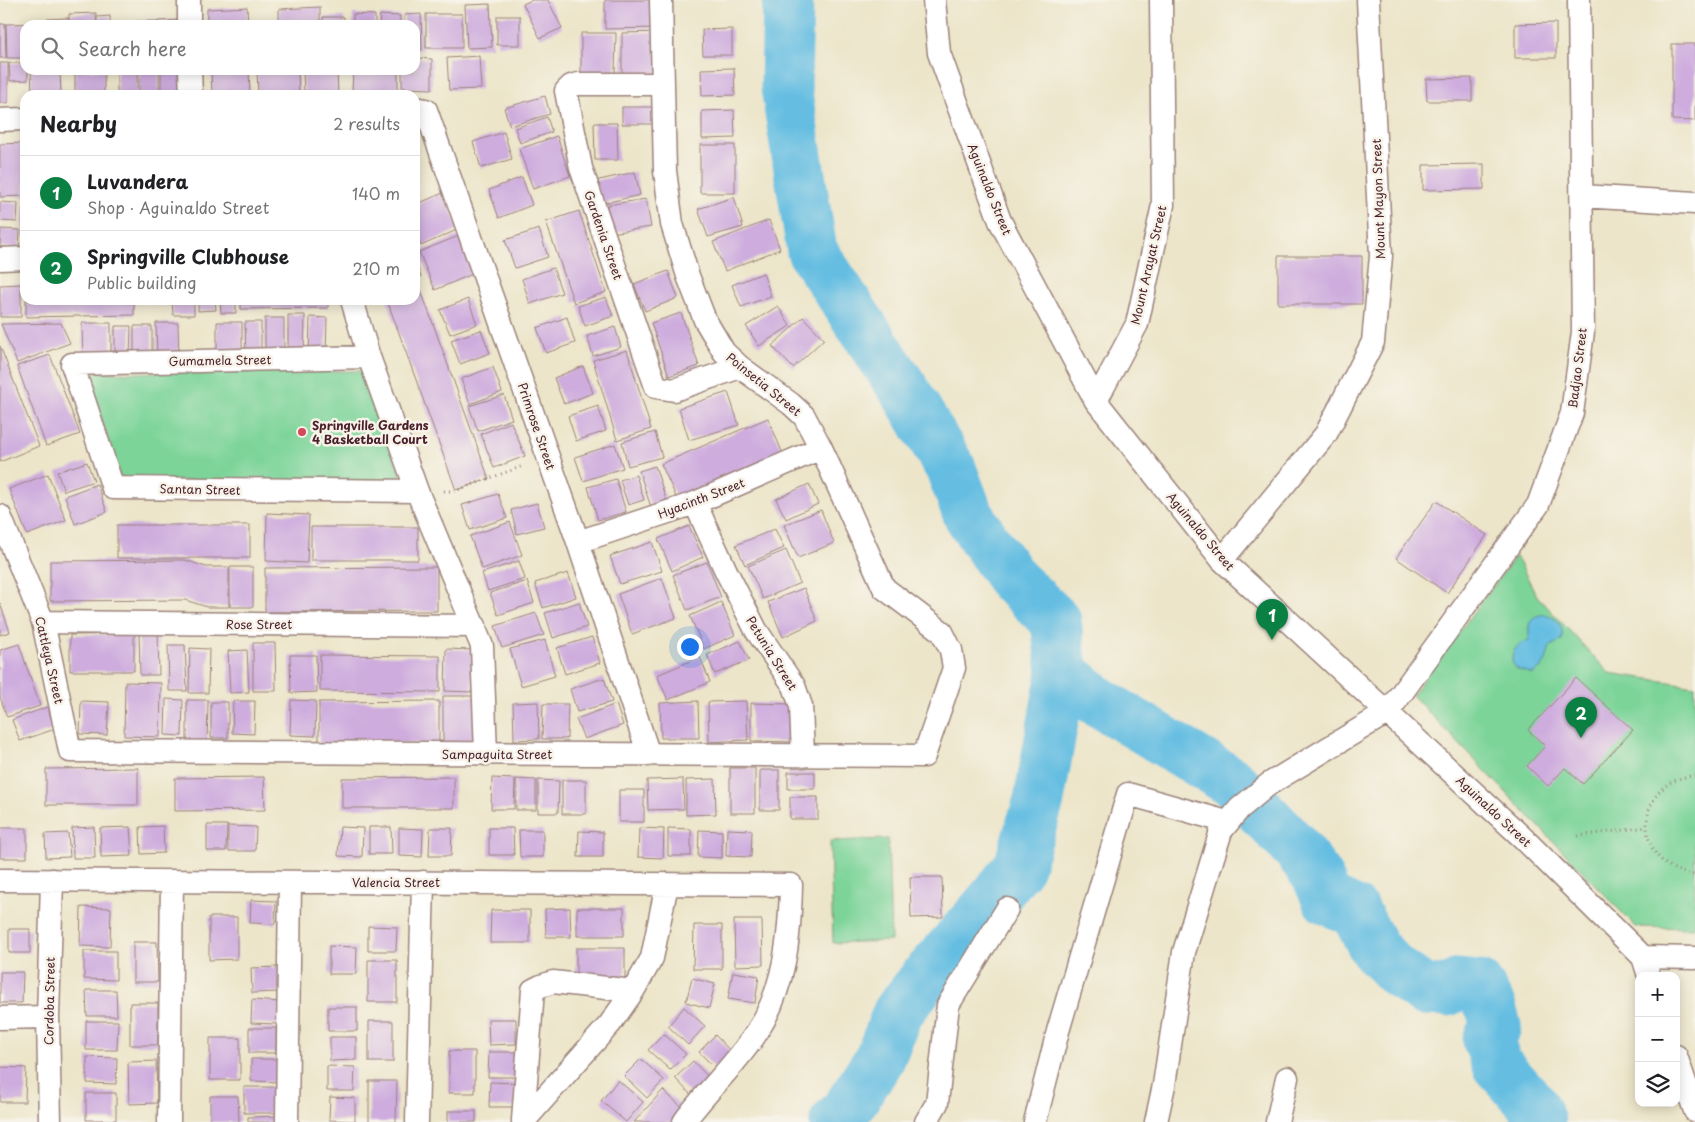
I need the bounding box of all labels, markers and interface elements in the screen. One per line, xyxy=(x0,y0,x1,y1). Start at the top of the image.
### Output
search box xyxy=(20,20,420,75)
icon: search xyxy=(38,34,66,62)
text: Search here xyxy=(78,34,187,62)
text: Nearby xyxy=(40,107,117,139)
text: 2 results xyxy=(333,111,400,135)
street label: Mount Mayon Street xyxy=(1367,138,1389,260)
street label: Aguinaldo Street xyxy=(963,141,1017,238)
text: Luvandera xyxy=(87,167,188,195)
text: 1 xyxy=(52,181,60,205)
text: 140 m xyxy=(352,181,400,205)
street label: Gardenia Street xyxy=(580,188,628,282)
text: Shop · Aguinaldo Street xyxy=(87,195,269,219)
street label: Mount Arayat Street xyxy=(1126,203,1171,326)
text: Springville Clubhouse xyxy=(87,242,289,270)
text: 2 xyxy=(50,256,62,280)
text: 210 m xyxy=(352,256,400,280)
text: Public building xyxy=(87,270,197,294)
street label: Badjao Street xyxy=(1563,327,1591,409)
street label: Poinsetia Street xyxy=(723,348,805,420)
street label: Gumamela Street xyxy=(169,350,271,370)
street label: Primrose Street xyxy=(514,380,560,472)
place label: Springville Gardens 4 Basketball Court xyxy=(312,416,429,448)
marker: Springville Gardens 4 Basketball Court xyxy=(296,426,308,438)
street label: Hyacinth Street xyxy=(655,473,747,523)
street label: Santan Street xyxy=(159,479,241,499)
street label: Aguinaldo Street xyxy=(1163,488,1239,574)
pin: 1 xyxy=(1256,599,1288,640)
street label: Petunia Street xyxy=(742,612,802,694)
street label: Cattleya Street xyxy=(31,615,69,706)
street label: Rose Street xyxy=(226,615,292,633)
your location xyxy=(677,634,703,660)
pin: 2 xyxy=(1565,697,1597,738)
street label: Sampaguita Street xyxy=(442,745,552,763)
street label: Aguinaldo Street xyxy=(1452,771,1536,851)
street label: Valencia Street xyxy=(352,873,440,891)
street label: Cordoba Street xyxy=(39,957,59,1045)
map controls xyxy=(1635,972,1680,1107)
button: + xyxy=(1635,972,1680,1017)
button: − xyxy=(1635,1017,1680,1062)
button: layers xyxy=(1635,1062,1680,1107)

